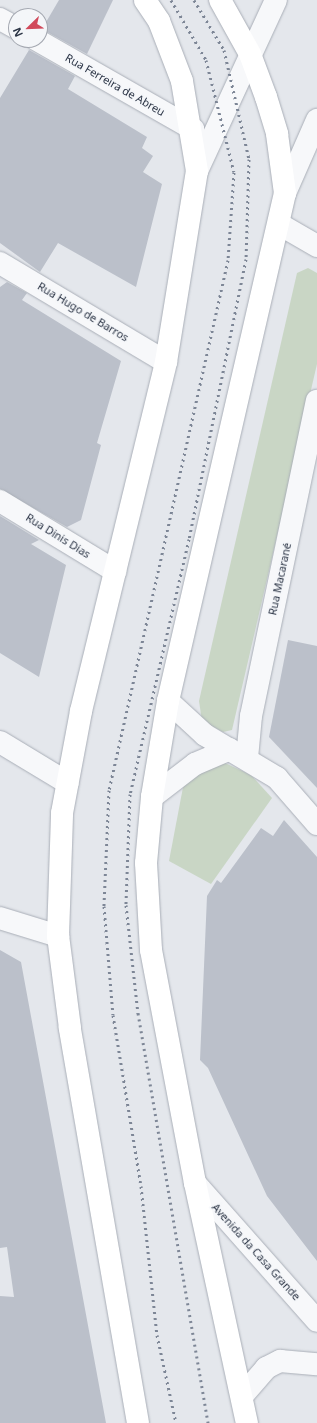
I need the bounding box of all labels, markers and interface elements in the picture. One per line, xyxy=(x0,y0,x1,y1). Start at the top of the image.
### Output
north arrow xyxy=(8,8,48,48)
text: N xyxy=(9,25,26,40)
street label: Rua Ferreira de Abreu xyxy=(63,51,167,119)
street label: Rua Hugo de Barros xyxy=(35,280,131,344)
street label: Rua Dinis Dias xyxy=(23,511,93,561)
street label: Rua Macarané xyxy=(266,542,294,616)
street label: Avenida da Casa Grande xyxy=(209,1201,303,1303)

